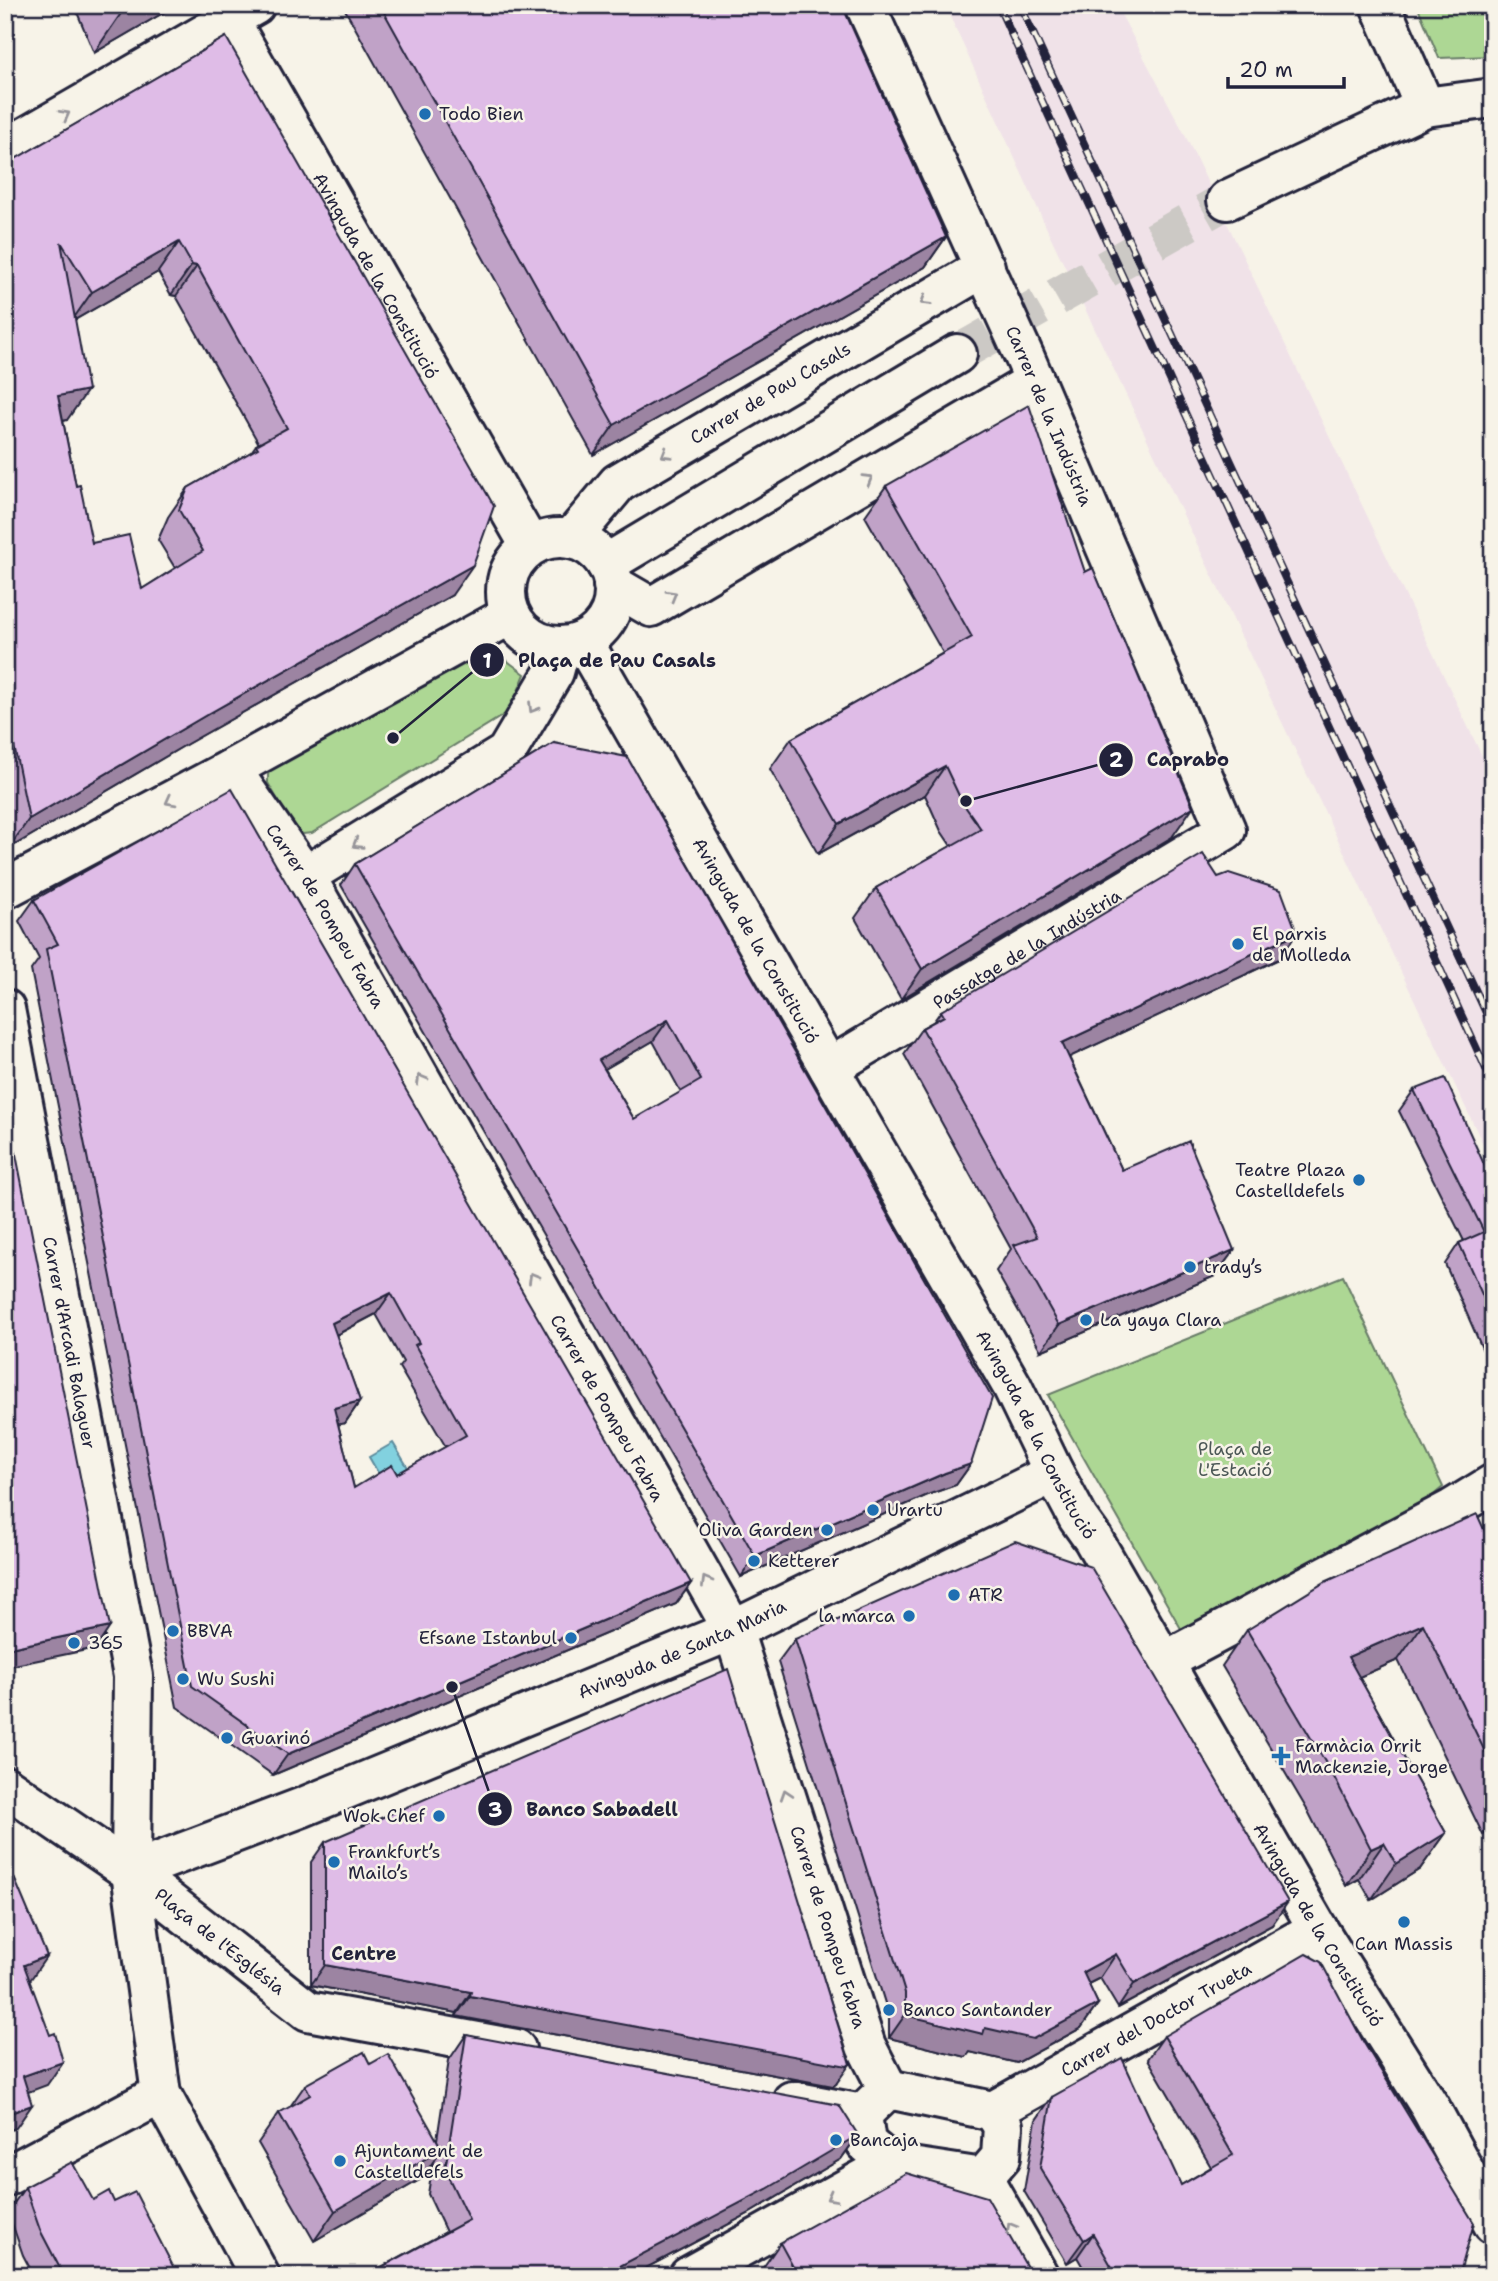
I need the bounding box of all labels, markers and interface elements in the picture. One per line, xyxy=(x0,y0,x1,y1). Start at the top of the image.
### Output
scale bar xyxy=(1228,46,1344,90)
text: 20 m xyxy=(1239,56,1293,84)
place label: Todo Bien xyxy=(439,102,524,126)
marker: Todo Bien xyxy=(417,106,433,122)
one-way arrow xyxy=(57,110,70,123)
street label: Avinguda de la Constitució xyxy=(307,168,444,383)
one-way arrow xyxy=(920,292,933,305)
street label: Carrer de la Indústria xyxy=(1000,322,1098,510)
street label: Carrer de Pau Casals xyxy=(686,337,855,450)
one-way arrow xyxy=(661,446,674,459)
one-way arrow xyxy=(860,474,873,487)
one-way arrow xyxy=(664,590,677,603)
callout: Plaça de Pau Casals xyxy=(469,640,730,680)
text: 1 xyxy=(482,647,492,675)
text: Plaça de Pau Casals xyxy=(518,648,716,673)
one-way arrow xyxy=(528,700,541,713)
callout: Caprabo xyxy=(1098,740,1243,780)
text: 2 xyxy=(1109,746,1124,774)
text: Caprabo xyxy=(1147,747,1229,772)
one-way arrow xyxy=(165,793,177,807)
street label: Carrer de Pompeu Fabra xyxy=(260,819,390,1013)
street label: Avinguda de la Constitució xyxy=(687,834,824,1048)
one-way arrow xyxy=(351,836,364,849)
street label: Passatge de la Indústria xyxy=(928,883,1126,1015)
place label: El parxis de Molleda xyxy=(1252,922,1351,967)
marker: El parxis de Molleda xyxy=(1230,936,1246,952)
one-way arrow xyxy=(416,1074,429,1086)
place label: Teatre Plaza Castelldefels xyxy=(1235,1158,1345,1203)
marker: Teatre Plaza Castelldefels xyxy=(1351,1172,1367,1188)
street label: Carrer d'Arcadi Balaguer xyxy=(37,1235,101,1451)
place label: trady’s xyxy=(1204,1255,1262,1279)
marker: trady’s xyxy=(1182,1259,1198,1275)
one-way arrow xyxy=(528,1272,541,1284)
place label: La yaya Clara xyxy=(1100,1308,1221,1332)
street label: Carrer de Pompeu Fabra xyxy=(545,1310,670,1506)
marker: La yaya Clara xyxy=(1078,1312,1094,1328)
street label: Avinguda de la Constitució xyxy=(970,1326,1102,1544)
park label: Plaça de L'Estació xyxy=(1198,1437,1272,1482)
place label: Urartu xyxy=(887,1498,943,1522)
marker: Urartu xyxy=(865,1502,881,1518)
place label: Oliva Garden xyxy=(698,1518,813,1542)
marker: Oliva Garden xyxy=(819,1522,835,1538)
place label: Ketterer xyxy=(768,1549,839,1573)
marker: Ketterer xyxy=(746,1553,762,1569)
one-way arrow xyxy=(701,1576,714,1589)
place label: ATR xyxy=(968,1583,1003,1607)
marker: ATR xyxy=(946,1587,962,1603)
street label: Avinguda de Santa Maria xyxy=(574,1594,790,1705)
place label: la marca xyxy=(819,1604,895,1628)
marker: la marca xyxy=(901,1608,917,1624)
place label: BBVA xyxy=(187,1619,233,1643)
marker: BBVA xyxy=(165,1623,181,1639)
place label: Efsane Istanbul xyxy=(419,1626,558,1650)
marker: Efsane Istanbul xyxy=(563,1630,579,1646)
place label: 365 xyxy=(88,1631,123,1655)
marker: 365 xyxy=(66,1635,82,1651)
place label: Wu Sushi xyxy=(197,1667,275,1691)
marker: Wu Sushi xyxy=(175,1671,191,1687)
place label: Guarinó xyxy=(241,1726,310,1750)
marker: Guarinó xyxy=(219,1730,235,1746)
place label: Farmàcia Orrit Mackenzie, Jorge xyxy=(1295,1734,1448,1779)
marker: Farmàcia Orrit Mackenzie, Jorge xyxy=(1273,1748,1289,1764)
one-way arrow xyxy=(779,1788,794,1800)
callout: Banco Sabadell xyxy=(477,1789,692,1829)
text: 3 xyxy=(488,1796,502,1824)
text: Banco Sabadell xyxy=(526,1797,678,1822)
place label: Wok Chef xyxy=(343,1804,425,1828)
marker: Wok Chef xyxy=(431,1808,447,1824)
street label: Avinguda de la Constitució xyxy=(1247,1819,1389,2032)
street label: Carrer de Pompeu Fabra xyxy=(784,1823,872,2031)
place label: Frankfurt’s Mailo’s xyxy=(348,1840,440,1885)
marker: Frankfurt’s Mailo’s xyxy=(326,1854,342,1870)
street label: Plaça de l'Església xyxy=(150,1883,290,2000)
marker: Can Massis xyxy=(1396,1914,1412,1930)
place label: Can Massis xyxy=(1355,1932,1453,1956)
district label: Centre xyxy=(331,1941,397,1966)
street label: Carrer del Doctor Trueta xyxy=(1057,1957,1256,2083)
place label: Banco Santander xyxy=(903,1998,1052,2022)
marker: Banco Santander xyxy=(881,2002,897,2018)
place label: Bancaja xyxy=(850,2128,918,2152)
marker: Bancaja xyxy=(828,2132,844,2148)
place label: Ajuntament de Castelldefels xyxy=(354,2139,483,2184)
marker: Ajuntament de Castelldefels xyxy=(332,2153,348,2169)
one-way arrow xyxy=(826,2189,839,2202)
one-way arrow xyxy=(1006,2222,1019,2234)

